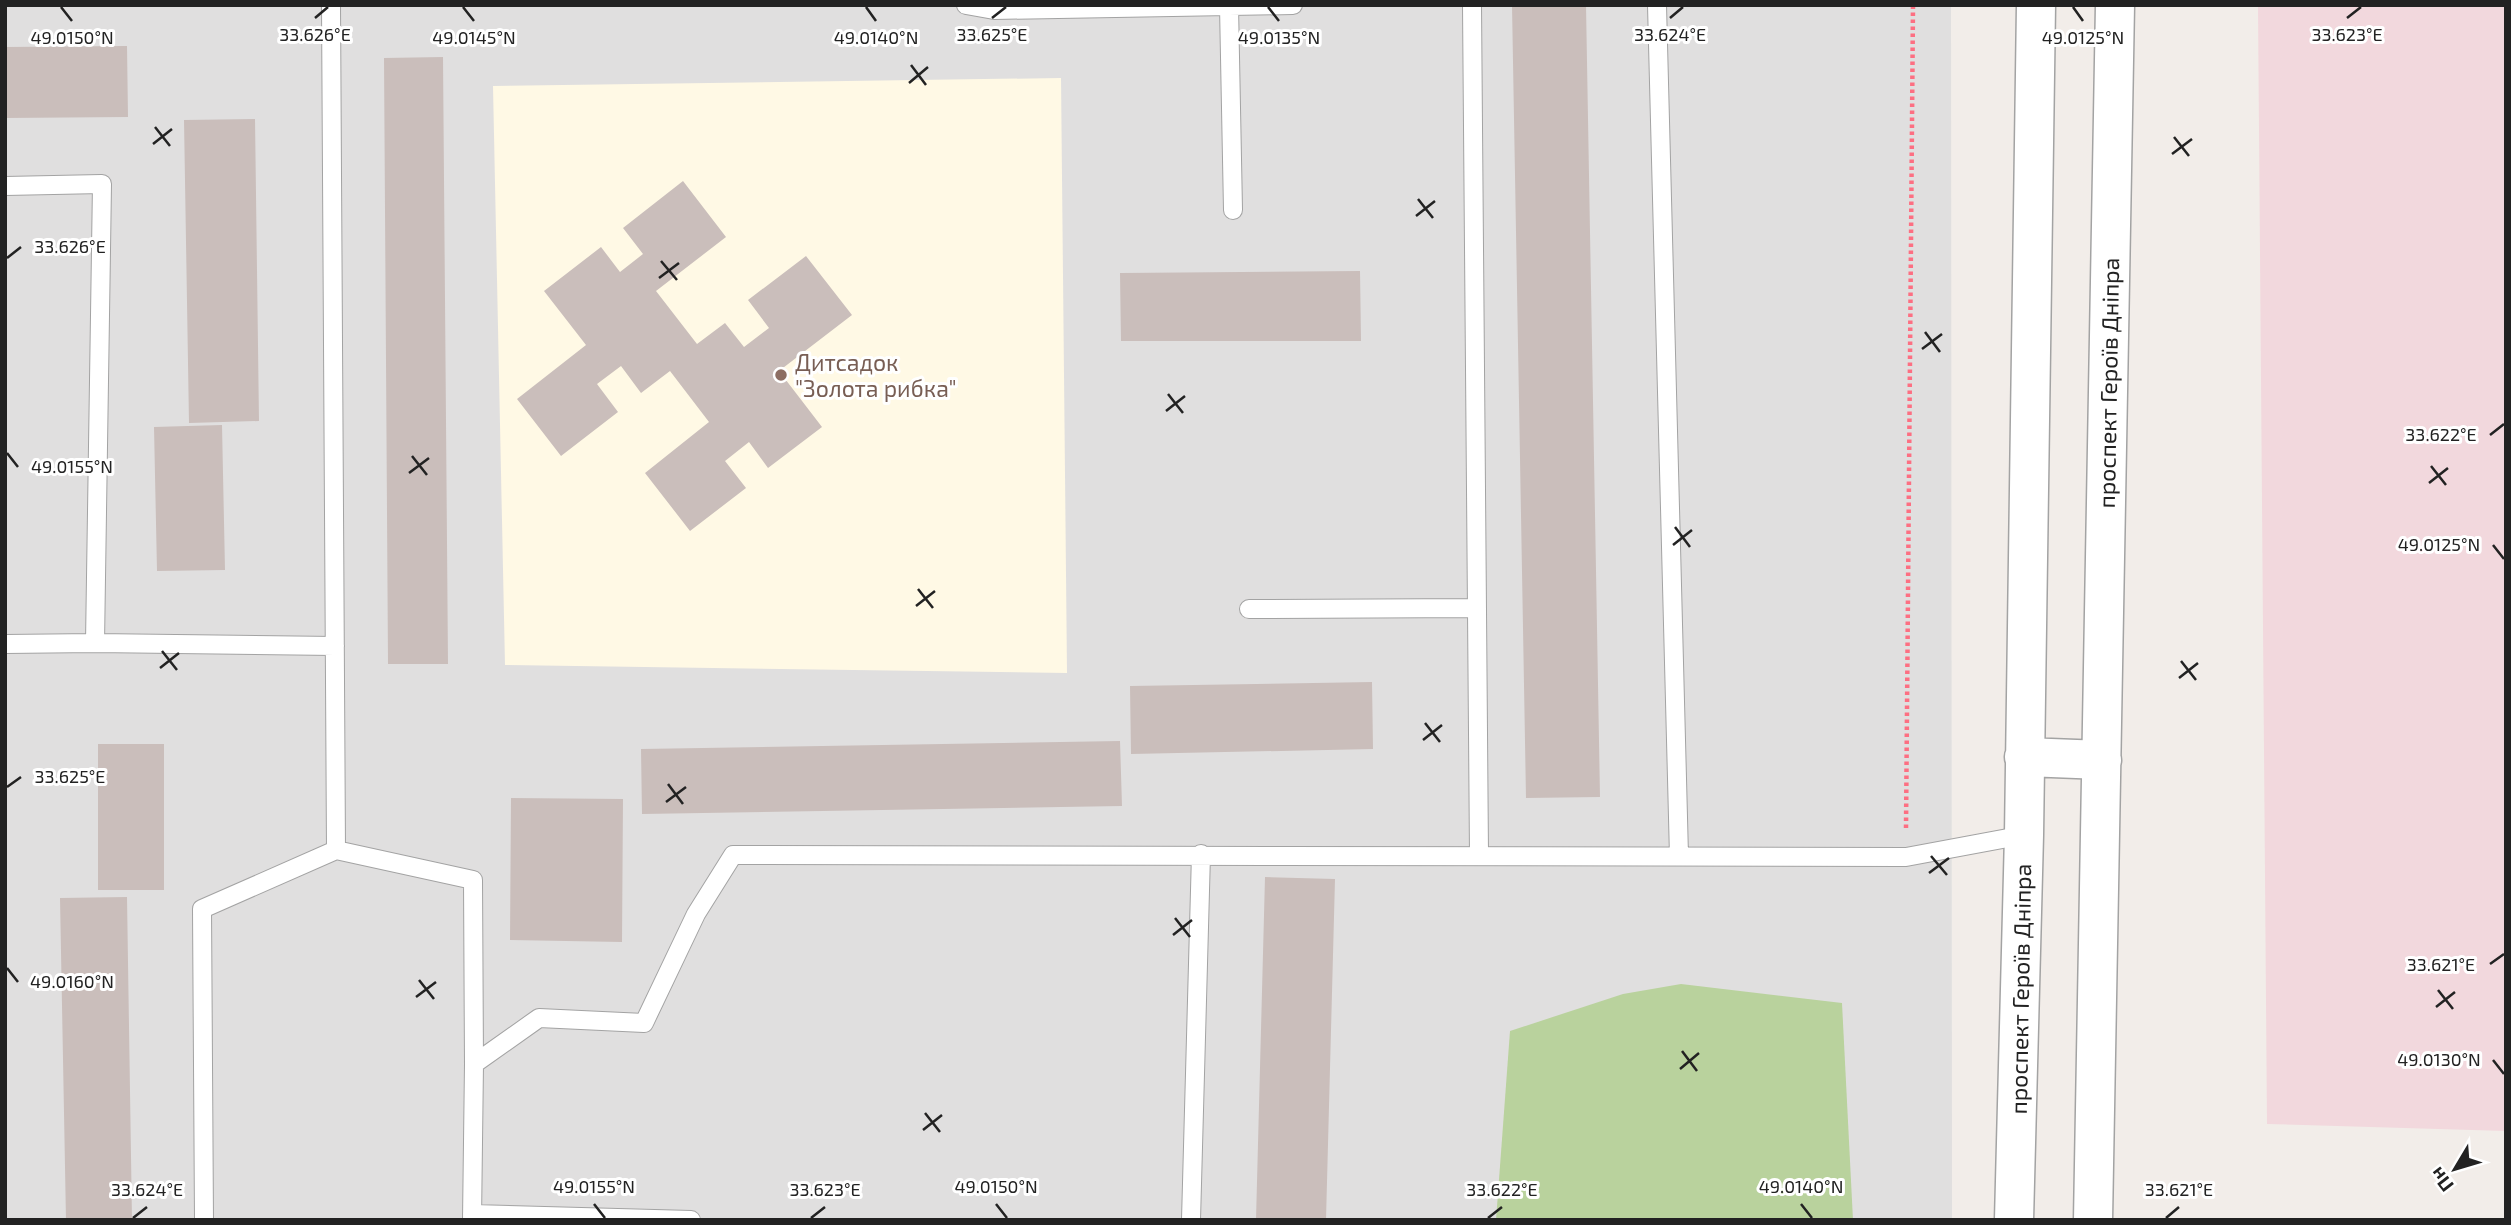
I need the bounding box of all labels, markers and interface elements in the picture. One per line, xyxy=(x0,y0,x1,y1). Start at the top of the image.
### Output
text: 33.626°E xyxy=(279,23,351,45)
text: 33.625°E xyxy=(957,23,1027,45)
text: 33.624°E xyxy=(1634,23,1706,45)
text: 33.623°E xyxy=(2311,23,2383,45)
text: 49.0150°N xyxy=(30,26,114,48)
text: 49.0145°N xyxy=(432,26,516,48)
text: 49.0140°N xyxy=(834,26,918,48)
text: 49.0135°N xyxy=(1238,26,1320,48)
text: 49.0125°N xyxy=(2042,26,2124,48)
text: 33.626°E xyxy=(34,235,106,257)
street label: проспект Героїв Дніпра xyxy=(2092,257,2124,509)
place label: Дитсадок "Золота рибка" xyxy=(795,348,957,402)
marker: Дитсадок "Золота рибка" xyxy=(773,367,789,383)
text: 33.622°E xyxy=(2405,423,2477,445)
text: 49.0155°N xyxy=(31,455,113,477)
text: 49.0125°N xyxy=(2398,533,2480,555)
text: 33.625°E xyxy=(35,765,105,787)
street label: проспект Героїв Дніпра xyxy=(2004,863,2036,1115)
text: 33.621°E xyxy=(2407,953,2475,975)
text: 49.0160°N xyxy=(30,970,114,992)
text: 49.0130°N xyxy=(2397,1048,2481,1070)
north arrow xyxy=(2420,1134,2490,1204)
text: Пн xyxy=(2425,1163,2458,1197)
text: 49.0155°N xyxy=(553,1175,635,1197)
text: 49.0150°N xyxy=(954,1175,1038,1197)
text: 49.0140°N xyxy=(1759,1175,1843,1197)
text: 33.624°E xyxy=(111,1178,183,1200)
text: 33.623°E xyxy=(789,1178,861,1200)
text: 33.622°E xyxy=(1466,1178,1538,1200)
text: 33.621°E xyxy=(2145,1178,2213,1200)

